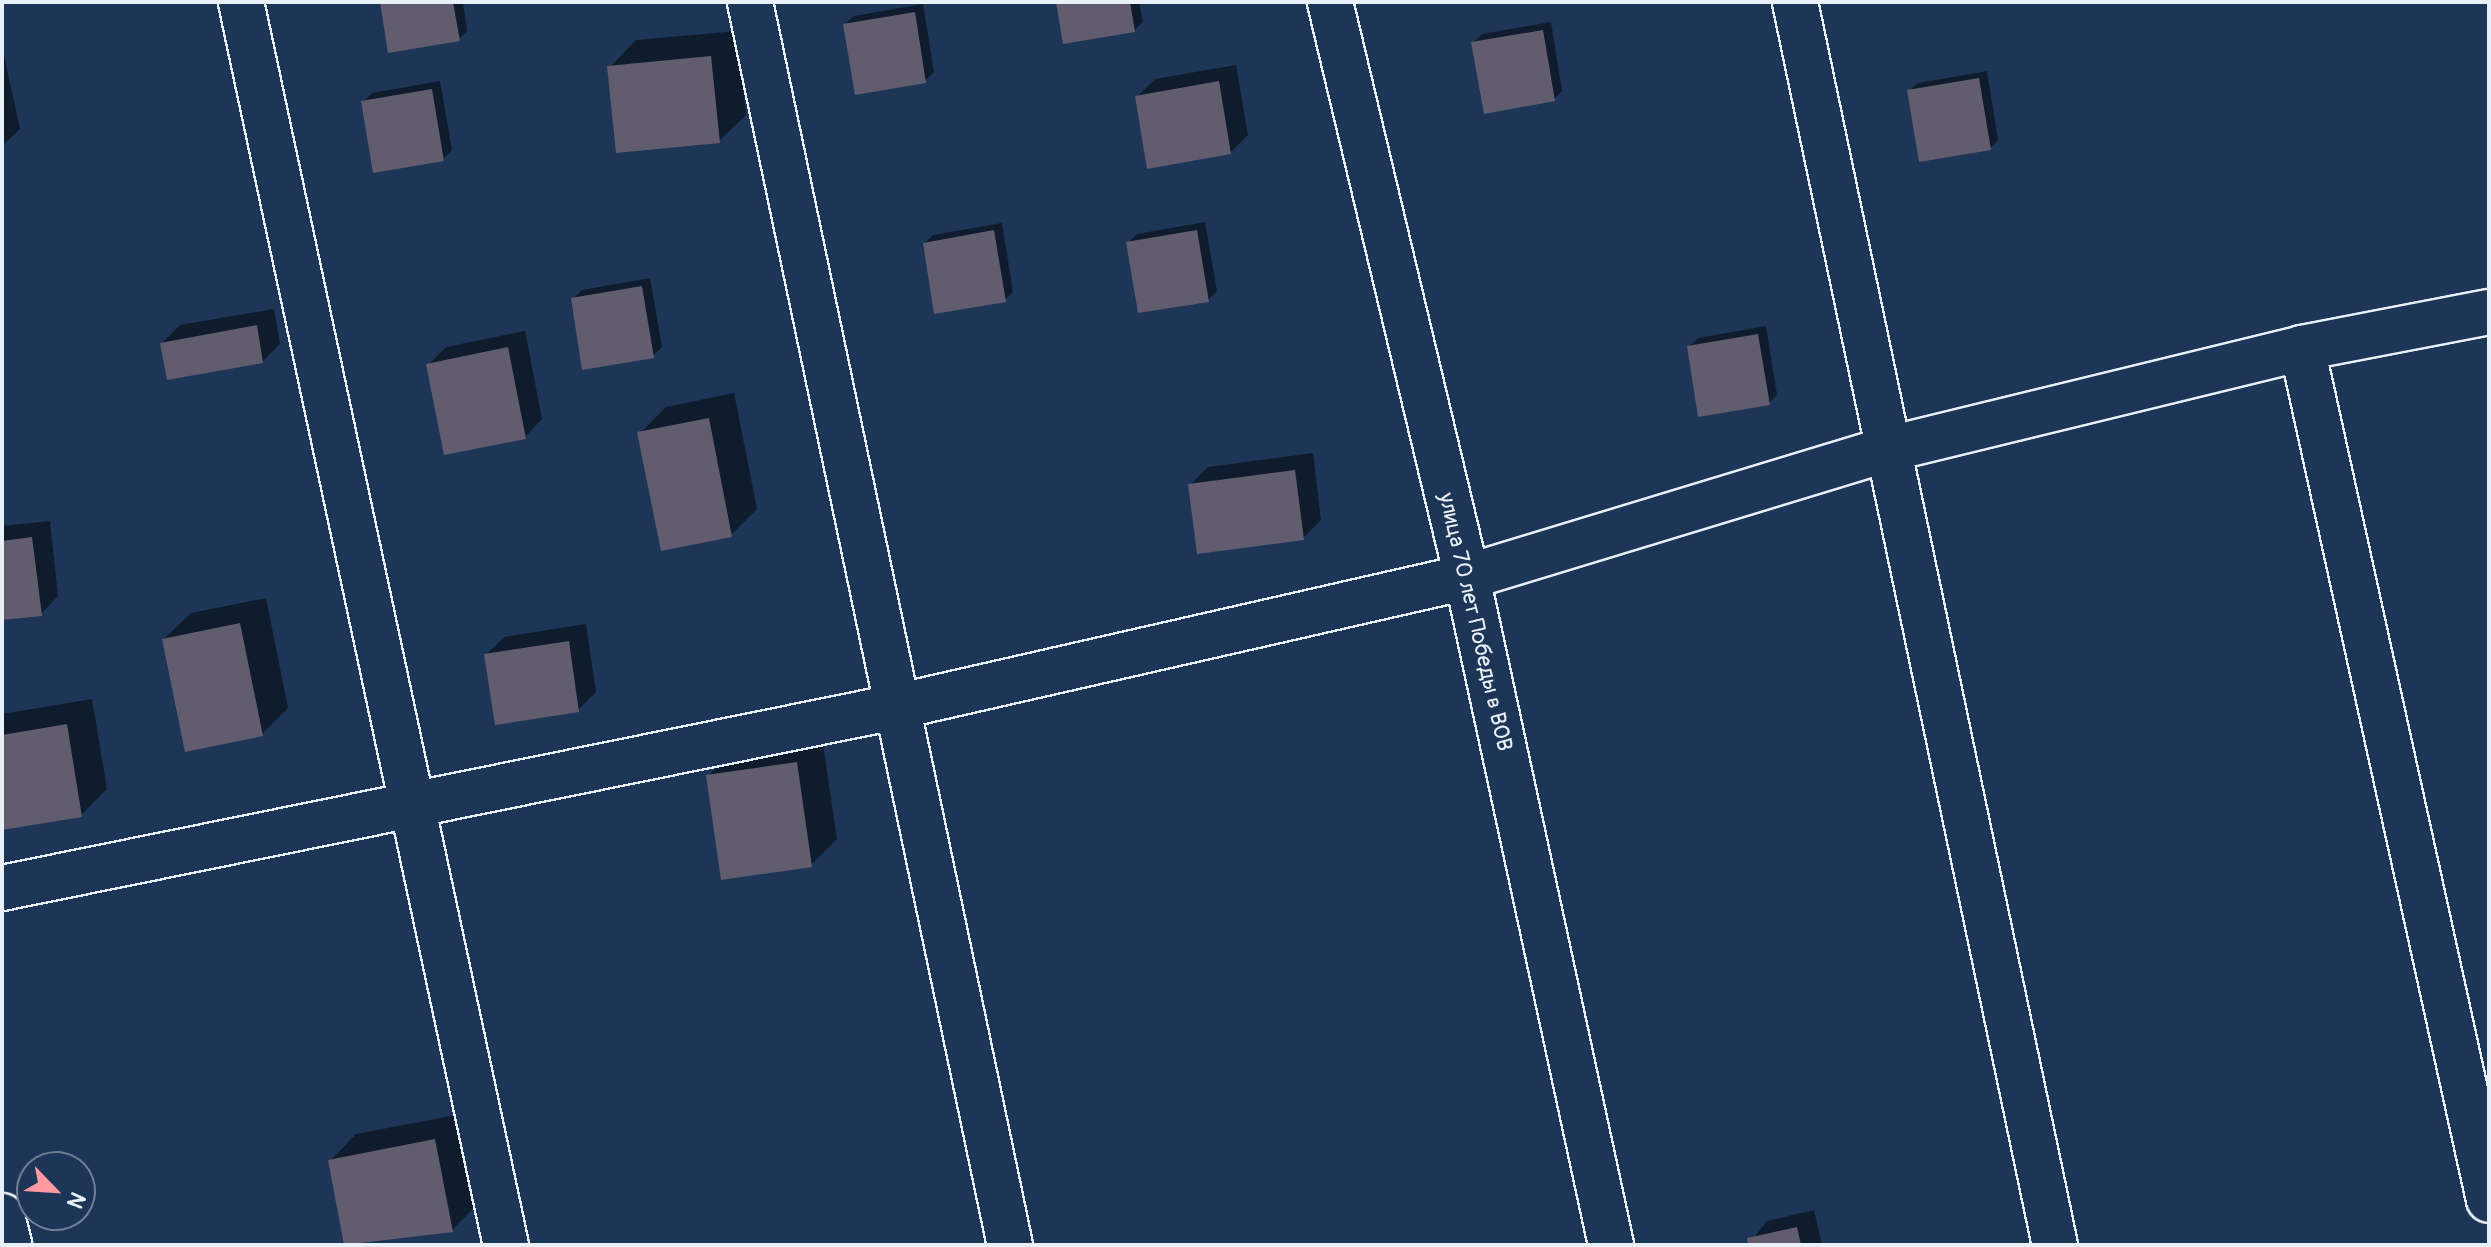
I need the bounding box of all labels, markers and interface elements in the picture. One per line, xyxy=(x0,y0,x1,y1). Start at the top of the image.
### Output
street label: улица 70 лет Победы в ВОВ xyxy=(1432,490,1518,754)
north arrow xyxy=(16,1151,96,1231)
text: N xyxy=(60,1188,92,1213)

